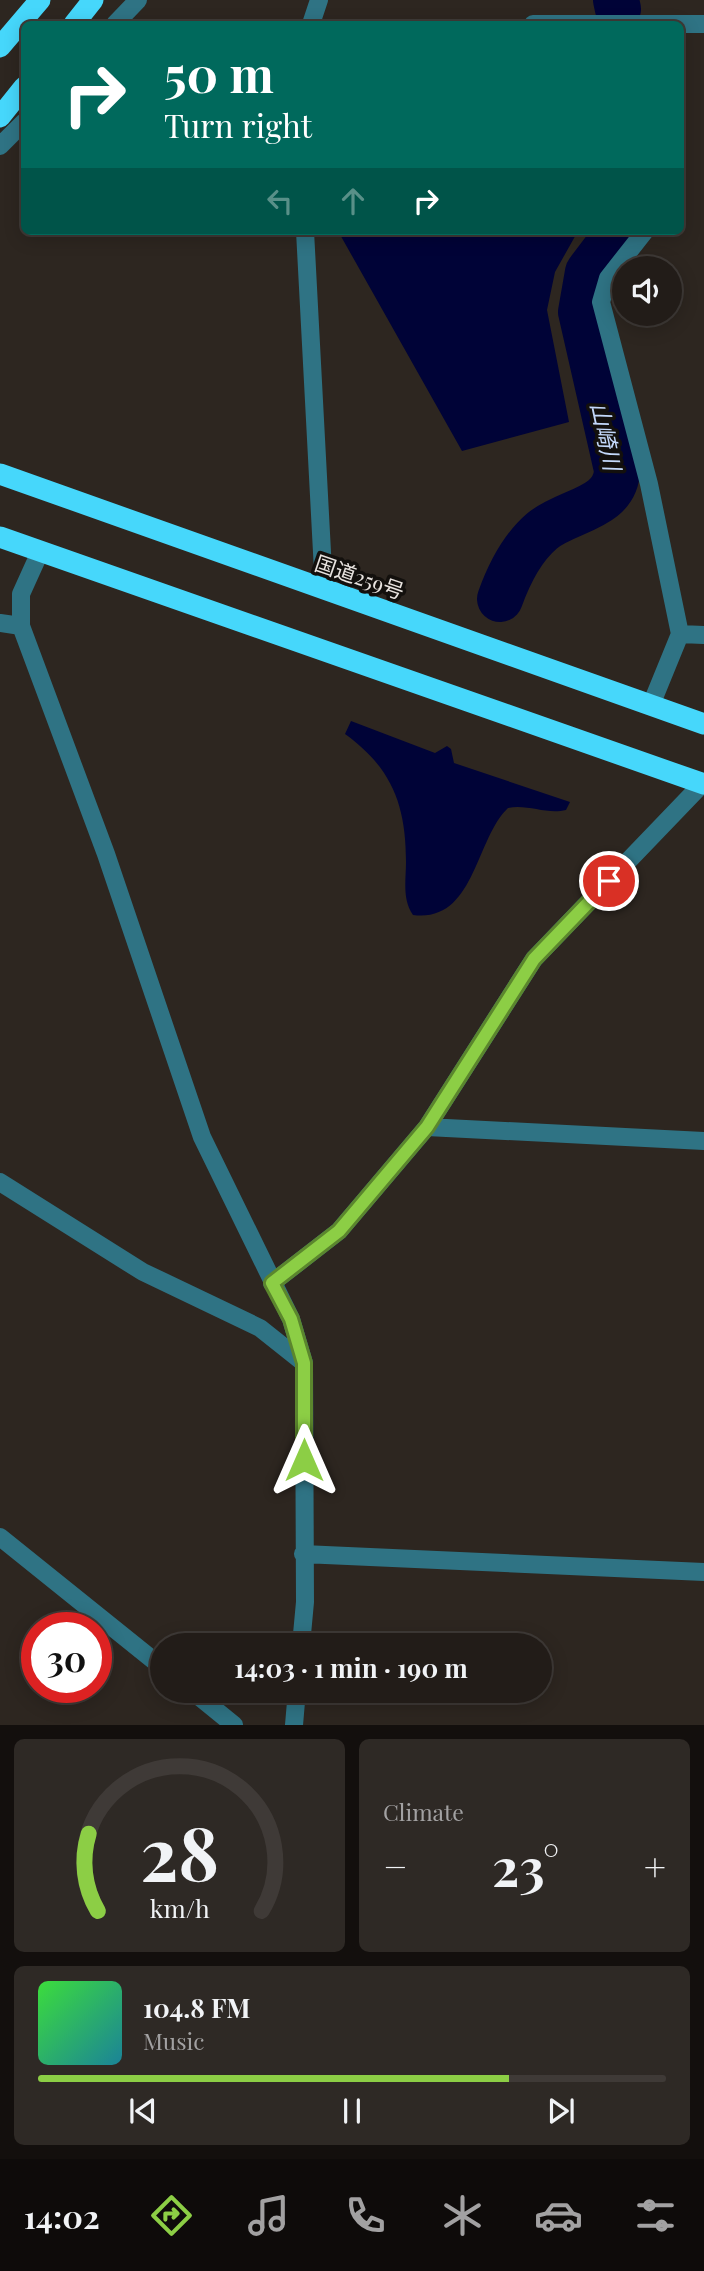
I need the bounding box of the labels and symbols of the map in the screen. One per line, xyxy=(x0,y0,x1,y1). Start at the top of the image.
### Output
water label: 山崎川 xyxy=(585,399,630,476)
street label: 国道259号 xyxy=(312,548,408,604)
pin xyxy=(579,851,639,911)
position arrow xyxy=(267,1423,341,1497)
speed limit sign: 30 xyxy=(21,1612,112,1703)

